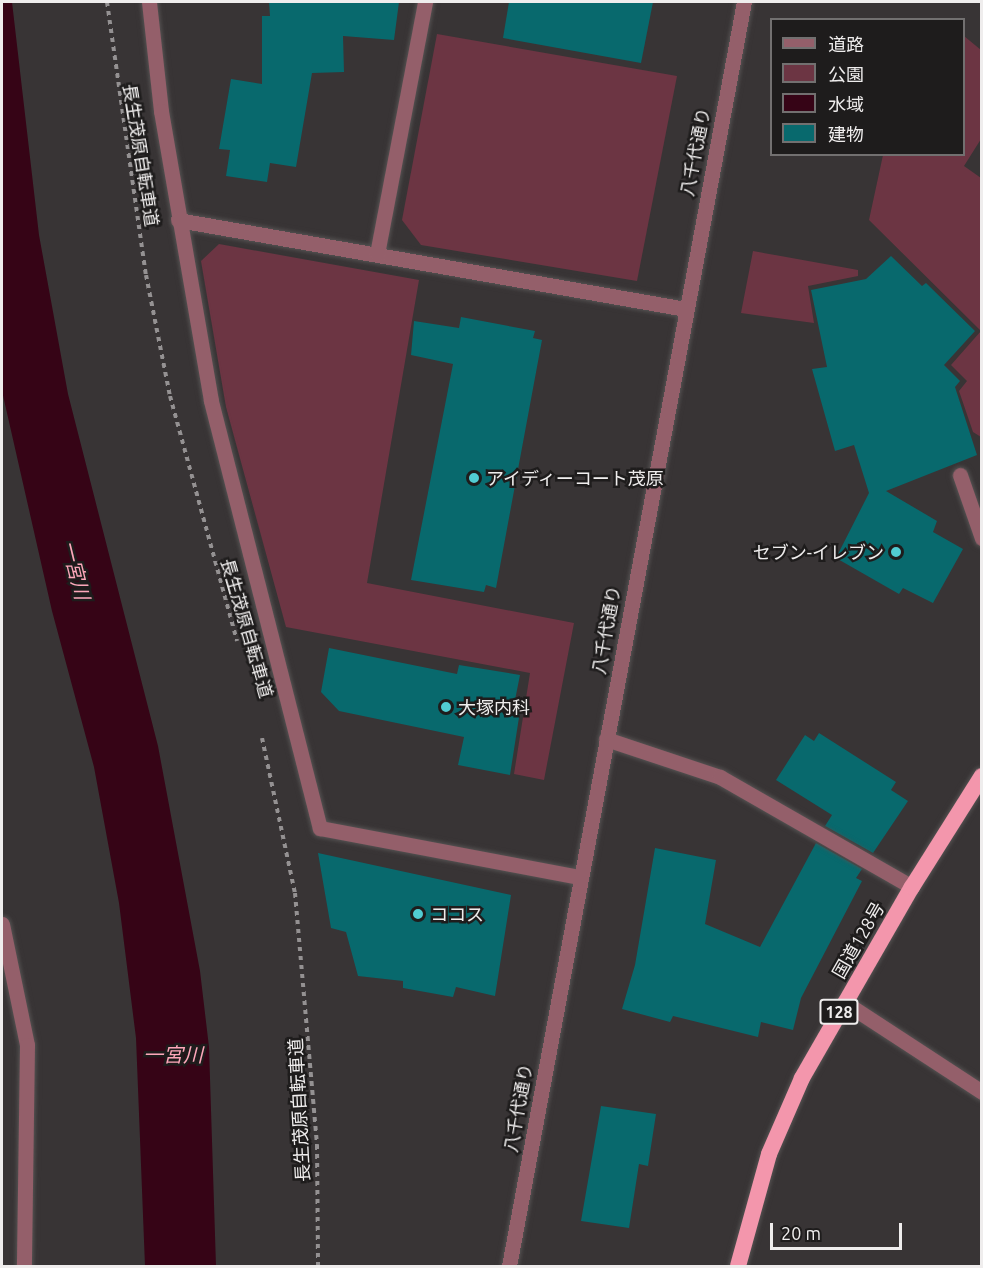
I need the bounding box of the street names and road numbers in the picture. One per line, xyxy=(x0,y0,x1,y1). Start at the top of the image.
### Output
street label: 長生茂原自転車道 xyxy=(119,82,163,228)
street label: 八千代通り xyxy=(676,106,714,198)
street label: 長生茂原自転車道 xyxy=(217,556,277,700)
street label: 八千代通り xyxy=(588,584,624,676)
street label: 国道128号 xyxy=(828,898,888,982)
road number: 128 xyxy=(818,999,860,1025)
street label: 長生茂原自転車道 xyxy=(284,1038,314,1182)
street label: 八千代通り xyxy=(500,1062,536,1154)

